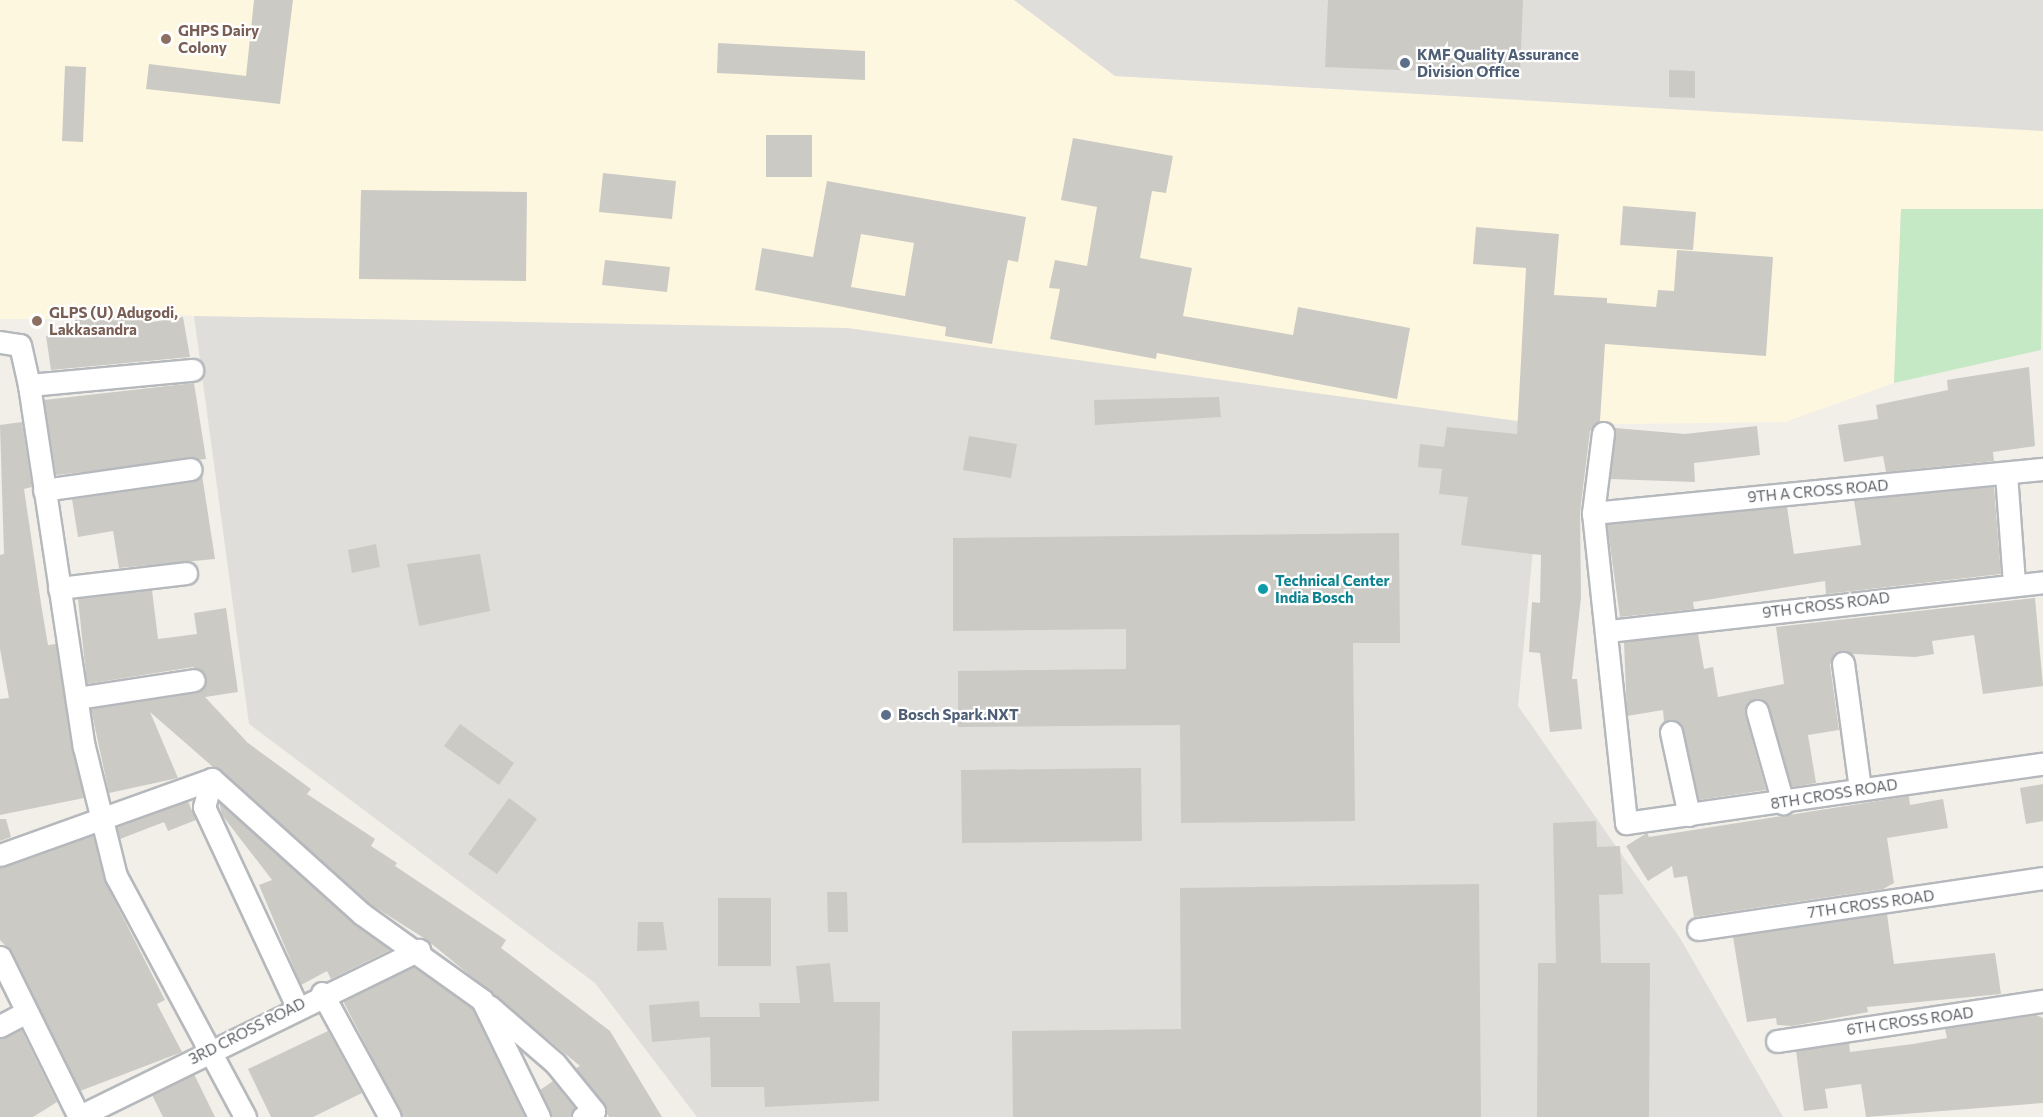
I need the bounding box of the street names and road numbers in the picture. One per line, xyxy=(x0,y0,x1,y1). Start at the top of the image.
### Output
street label: 9TH A CROSS ROAD xyxy=(1747,476,1889,506)
street label: 9TH CROSS ROAD xyxy=(1761,588,1891,622)
street label: 8TH CROSS ROAD xyxy=(1769,775,1899,813)
street label: 7TH CROSS ROAD xyxy=(1807,886,1935,922)
street label: 3RD CROSS ROAD xyxy=(186,994,308,1068)
street label: 6TH CROSS ROAD xyxy=(1845,1003,1975,1039)

